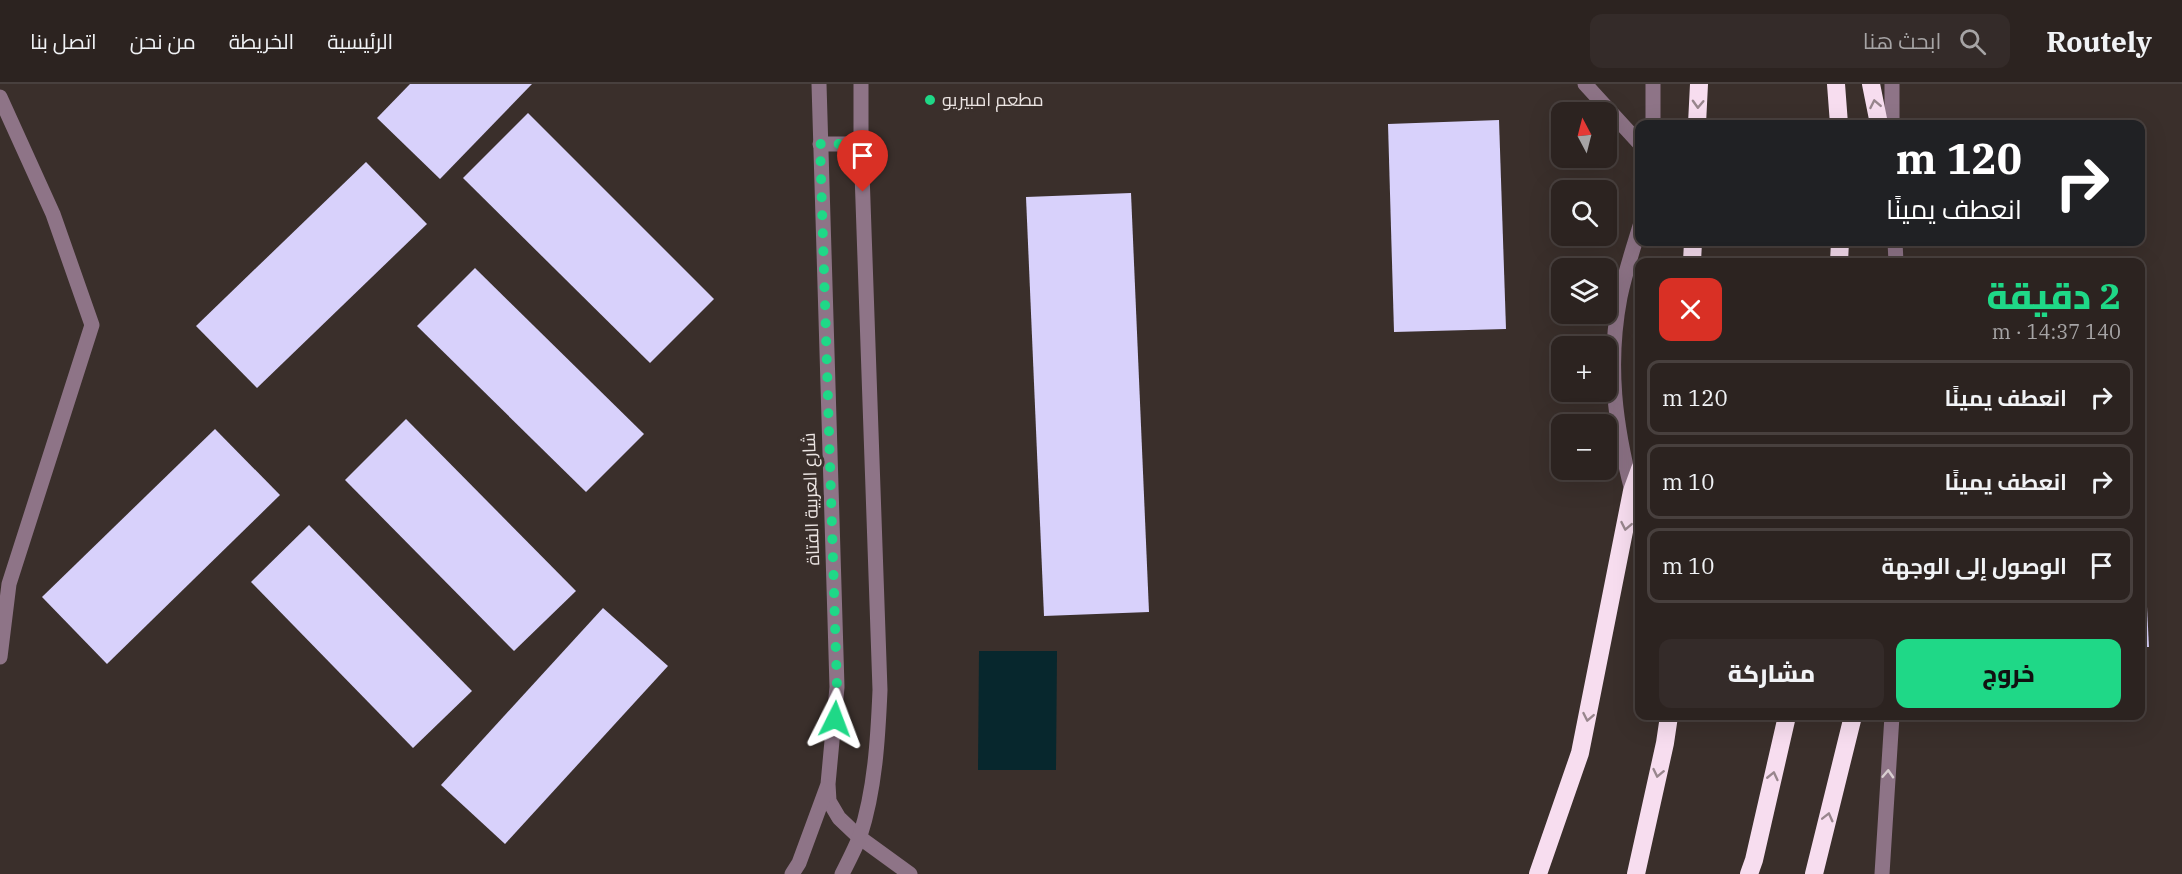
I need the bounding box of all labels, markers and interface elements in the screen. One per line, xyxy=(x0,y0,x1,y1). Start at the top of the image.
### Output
search box xyxy=(1590,14,2010,68)
text: Routely xyxy=(2046,23,2152,60)
icon: search xyxy=(1956,25,1989,58)
text: ابحث هنا xyxy=(1863,26,1941,55)
text: اتصل بنا xyxy=(30,27,97,55)
text: من نحن xyxy=(130,27,196,55)
text: الخريطة xyxy=(229,27,294,55)
text: الرئيسية xyxy=(327,27,393,55)
place label: مطعم امبيريو xyxy=(942,88,1044,112)
marker: مطعم امبيريو xyxy=(923,93,937,107)
one-way arrow xyxy=(1692,100,1705,109)
one-way arrow xyxy=(1869,100,1882,110)
north arrow xyxy=(1551,102,1617,168)
map controls xyxy=(1551,102,1617,480)
pin xyxy=(837,130,888,192)
text: 120 m xyxy=(1896,131,2022,186)
icon: arrive xyxy=(846,139,879,172)
icon: right xyxy=(2043,144,2121,222)
button: search xyxy=(1551,180,1617,246)
text: انعطف يمينًا xyxy=(1886,191,2022,226)
button: layers xyxy=(1551,258,1617,324)
text: 2 دقيقة xyxy=(1986,272,2121,319)
button: close xyxy=(1659,278,1722,341)
text: 140 m · 14:37 xyxy=(1992,318,2121,345)
button: + xyxy=(1551,336,1617,402)
icon: right xyxy=(2085,381,2118,414)
text: 120 m xyxy=(1662,383,1728,412)
text: انعطف يمينًا xyxy=(1945,383,2067,412)
button: − xyxy=(1551,414,1617,480)
street label: شارع العربية الفتاة xyxy=(797,432,825,566)
icon: right xyxy=(2085,465,2118,498)
text: 10 m xyxy=(1662,467,1714,496)
text: انعطف يمينًا xyxy=(1945,467,2067,496)
one-way arrow xyxy=(1620,520,1633,530)
icon: arrive xyxy=(2085,549,2118,582)
text: 10 m xyxy=(1662,551,1714,580)
text: الوصول إلى الوجهة xyxy=(1882,551,2067,580)
button: مشاركة xyxy=(1659,639,1884,708)
button: خروج xyxy=(1896,639,2121,708)
position arrow xyxy=(803,687,867,751)
one-way arrow xyxy=(1582,712,1595,722)
one-way arrow xyxy=(1652,768,1665,778)
one-way arrow xyxy=(1882,769,1895,778)
one-way arrow xyxy=(1766,772,1779,782)
one-way arrow xyxy=(1820,812,1833,822)

